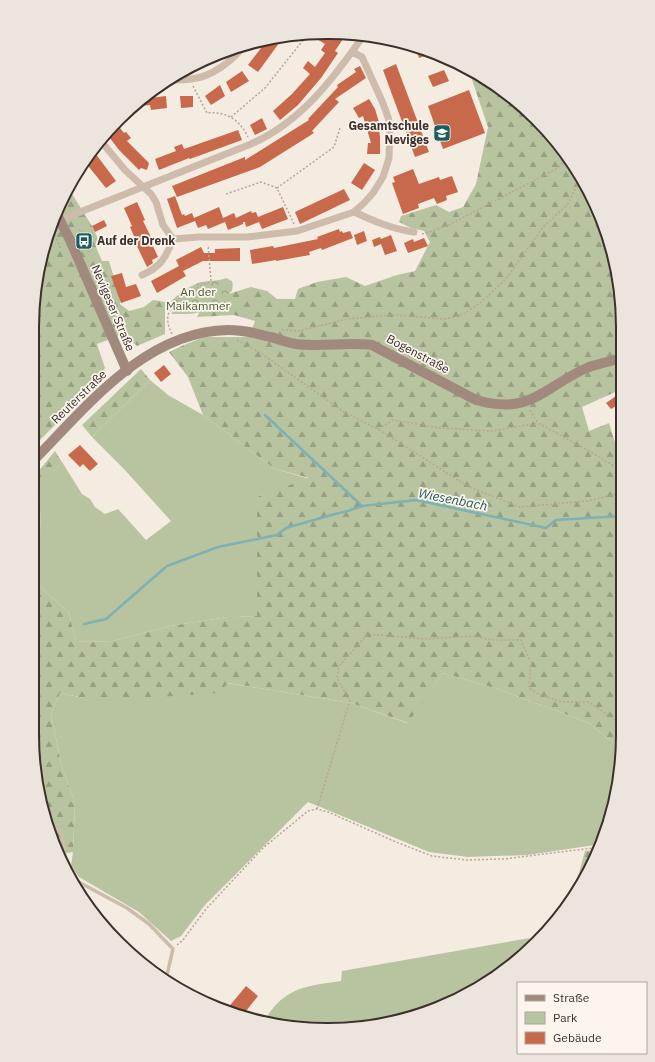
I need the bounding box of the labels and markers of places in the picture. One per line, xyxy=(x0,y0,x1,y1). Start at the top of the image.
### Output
place label: Gesamtschule Neviges xyxy=(348,118,429,147)
school or university icon: Gesamtschule Neviges xyxy=(432,123,452,143)
bus stop icon: Auf der Drenk xyxy=(74,231,94,251)
place label: Auf der Drenk xyxy=(97,233,175,248)

